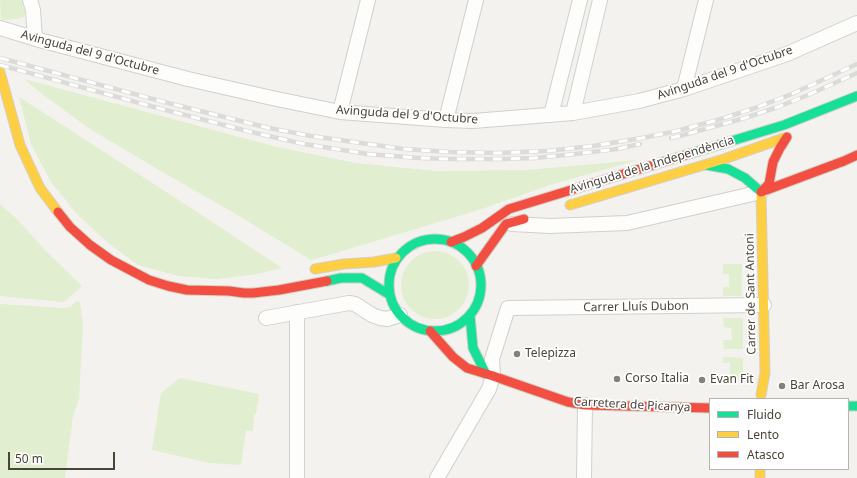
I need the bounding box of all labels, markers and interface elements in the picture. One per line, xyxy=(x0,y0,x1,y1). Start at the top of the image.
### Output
street label: Avinguda del 9 d'Octubre xyxy=(19,28,161,78)
street label: Avinguda del 9 d'Octubre xyxy=(655,43,795,103)
street label: Avinguda del 9 d'Octubre xyxy=(335,103,479,127)
street label: Avinguda de la Independència xyxy=(568,133,736,197)
street label: Carrer de Sant Antoni xyxy=(743,233,759,355)
street label: Carrer Lluís Dubon xyxy=(583,299,689,315)
place label: Telepizza xyxy=(525,347,576,361)
marker: Telepizza xyxy=(512,349,522,359)
place label: Corso Italia xyxy=(625,372,689,386)
place label: Evan Fit xyxy=(710,373,754,387)
marker: Corso Italia xyxy=(612,374,622,384)
marker: Evan Fit xyxy=(697,375,707,385)
place label: Bar Arosa xyxy=(790,379,845,393)
marker: Bar Arosa xyxy=(777,381,787,391)
street label: Carretera de Picanya xyxy=(573,395,691,415)
legend xyxy=(709,398,849,470)
text: Fluido xyxy=(747,406,781,423)
text: Lento xyxy=(747,426,779,443)
scale bar xyxy=(10,444,117,470)
text: Atasco xyxy=(747,446,785,463)
text: 50 m xyxy=(15,450,43,467)

